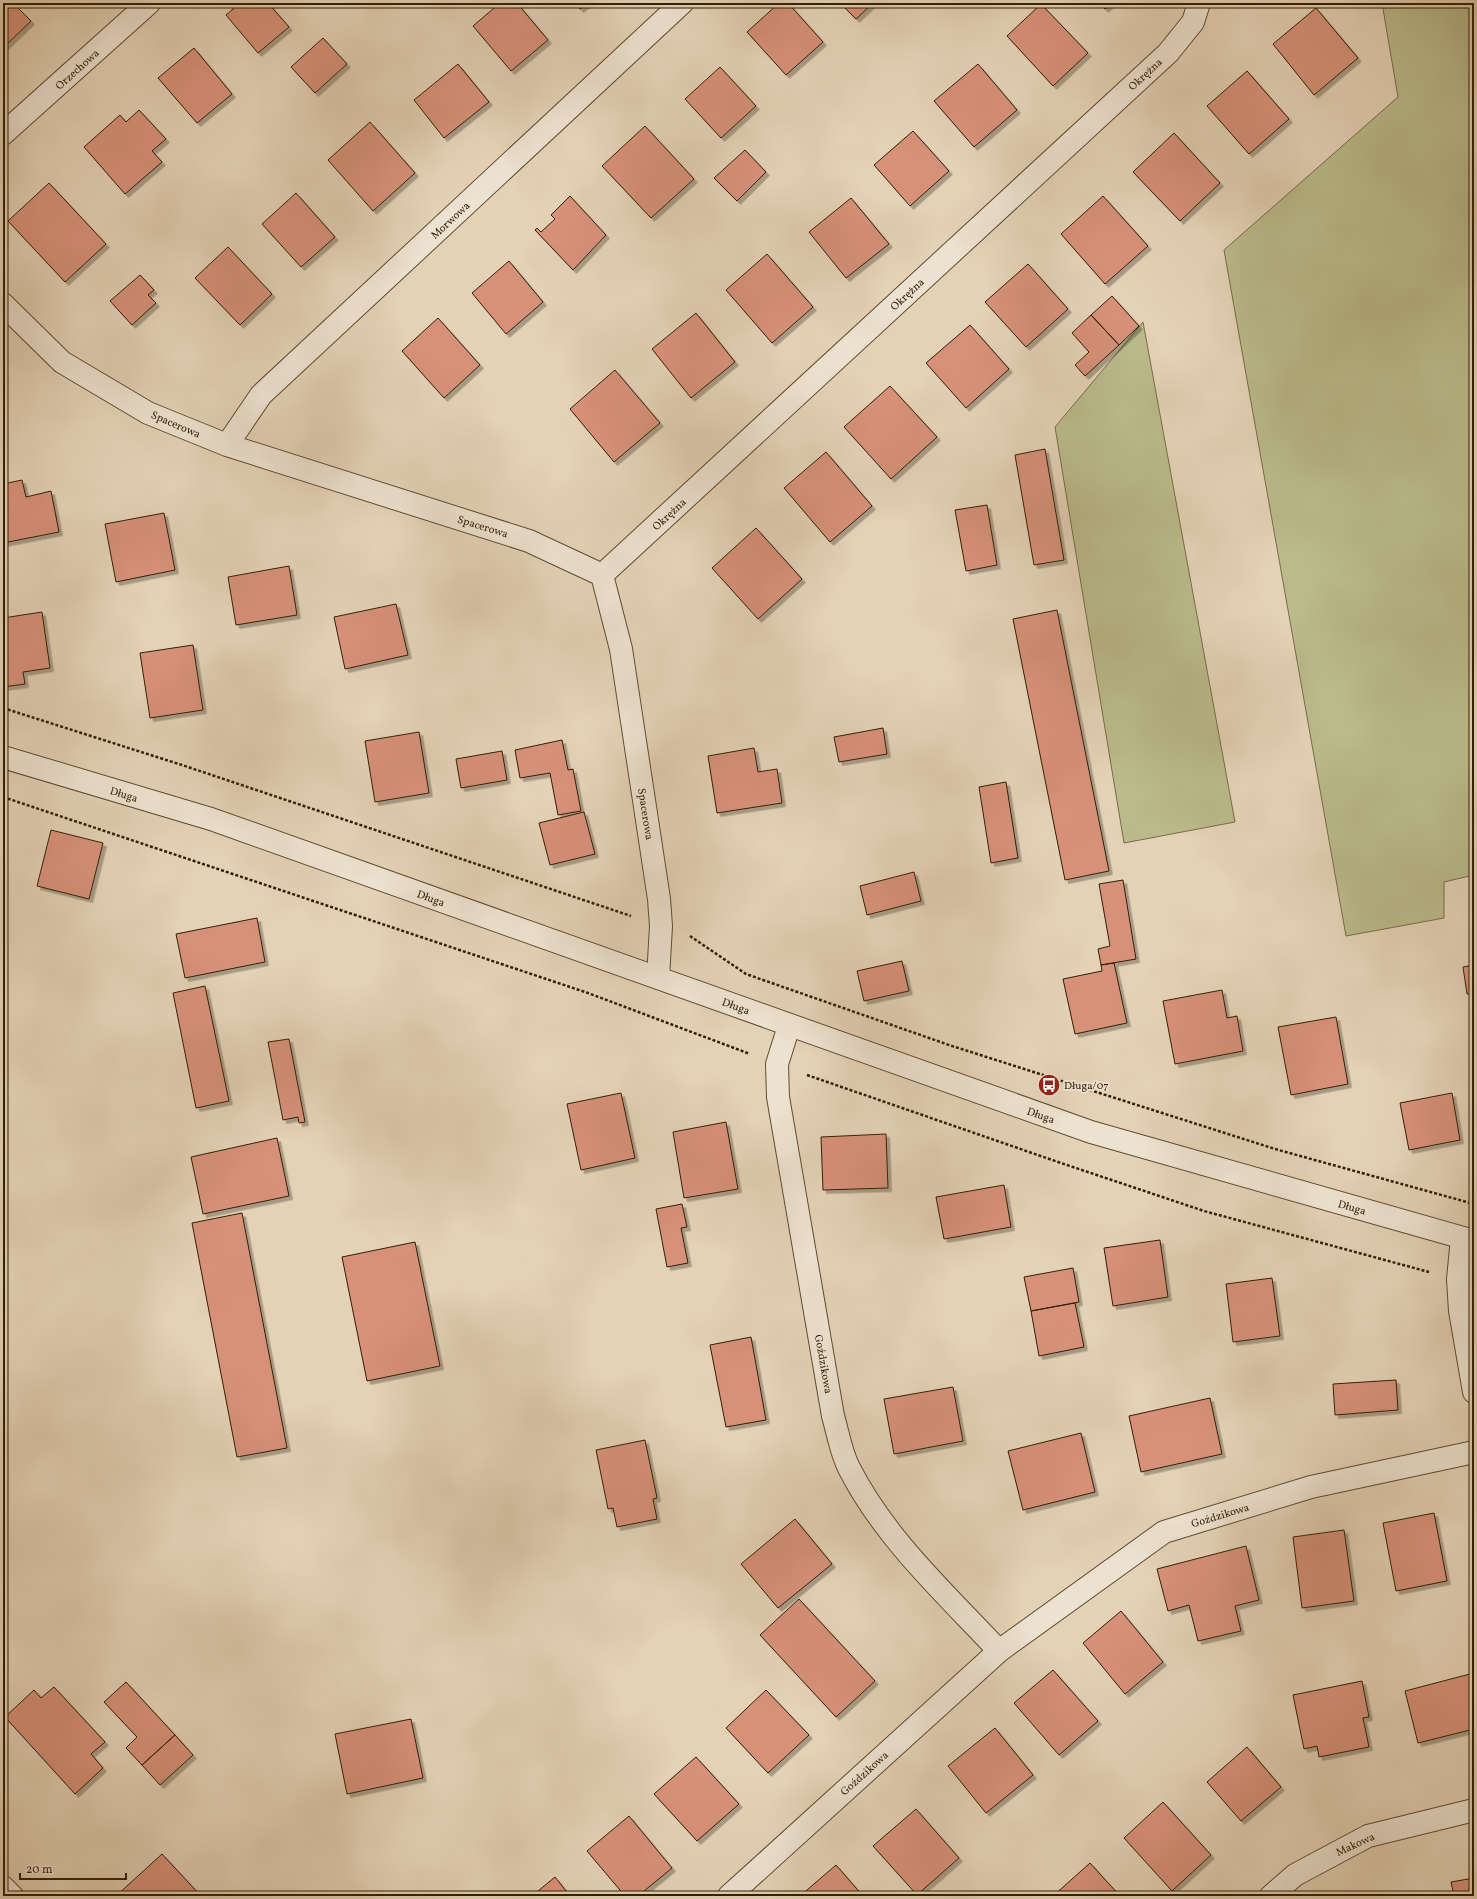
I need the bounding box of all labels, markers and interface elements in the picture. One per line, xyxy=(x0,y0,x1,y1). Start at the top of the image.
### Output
street label: Orzechowa xyxy=(53,46,104,94)
street label: Okrężna xyxy=(1126,55,1167,95)
street label: Morwowa xyxy=(428,199,474,243)
street label: Okrężna xyxy=(888,275,929,315)
street label: Spacerowa xyxy=(148,408,203,443)
street label: Okrężna xyxy=(650,495,691,535)
street label: Spacerowa xyxy=(455,513,510,542)
street label: Długa xyxy=(108,784,140,807)
street label: Spacerowa xyxy=(633,787,656,842)
street label: Długa xyxy=(414,887,447,912)
street label: Długa xyxy=(719,995,752,1020)
bus stop icon: Długa/07 xyxy=(1036,1072,1062,1098)
place label: Długa/07 xyxy=(1064,1079,1109,1094)
street label: Długa xyxy=(1025,1105,1057,1128)
street label: Długa xyxy=(1336,1197,1368,1220)
street label: Goździkowa xyxy=(810,1333,835,1396)
street label: Goździkowa xyxy=(1190,1500,1252,1532)
street label: Goździkowa xyxy=(838,1748,893,1800)
street label: Makowa xyxy=(1334,1830,1378,1861)
scale bar xyxy=(20,1855,126,1881)
text: 20 m xyxy=(26,1862,53,1878)

